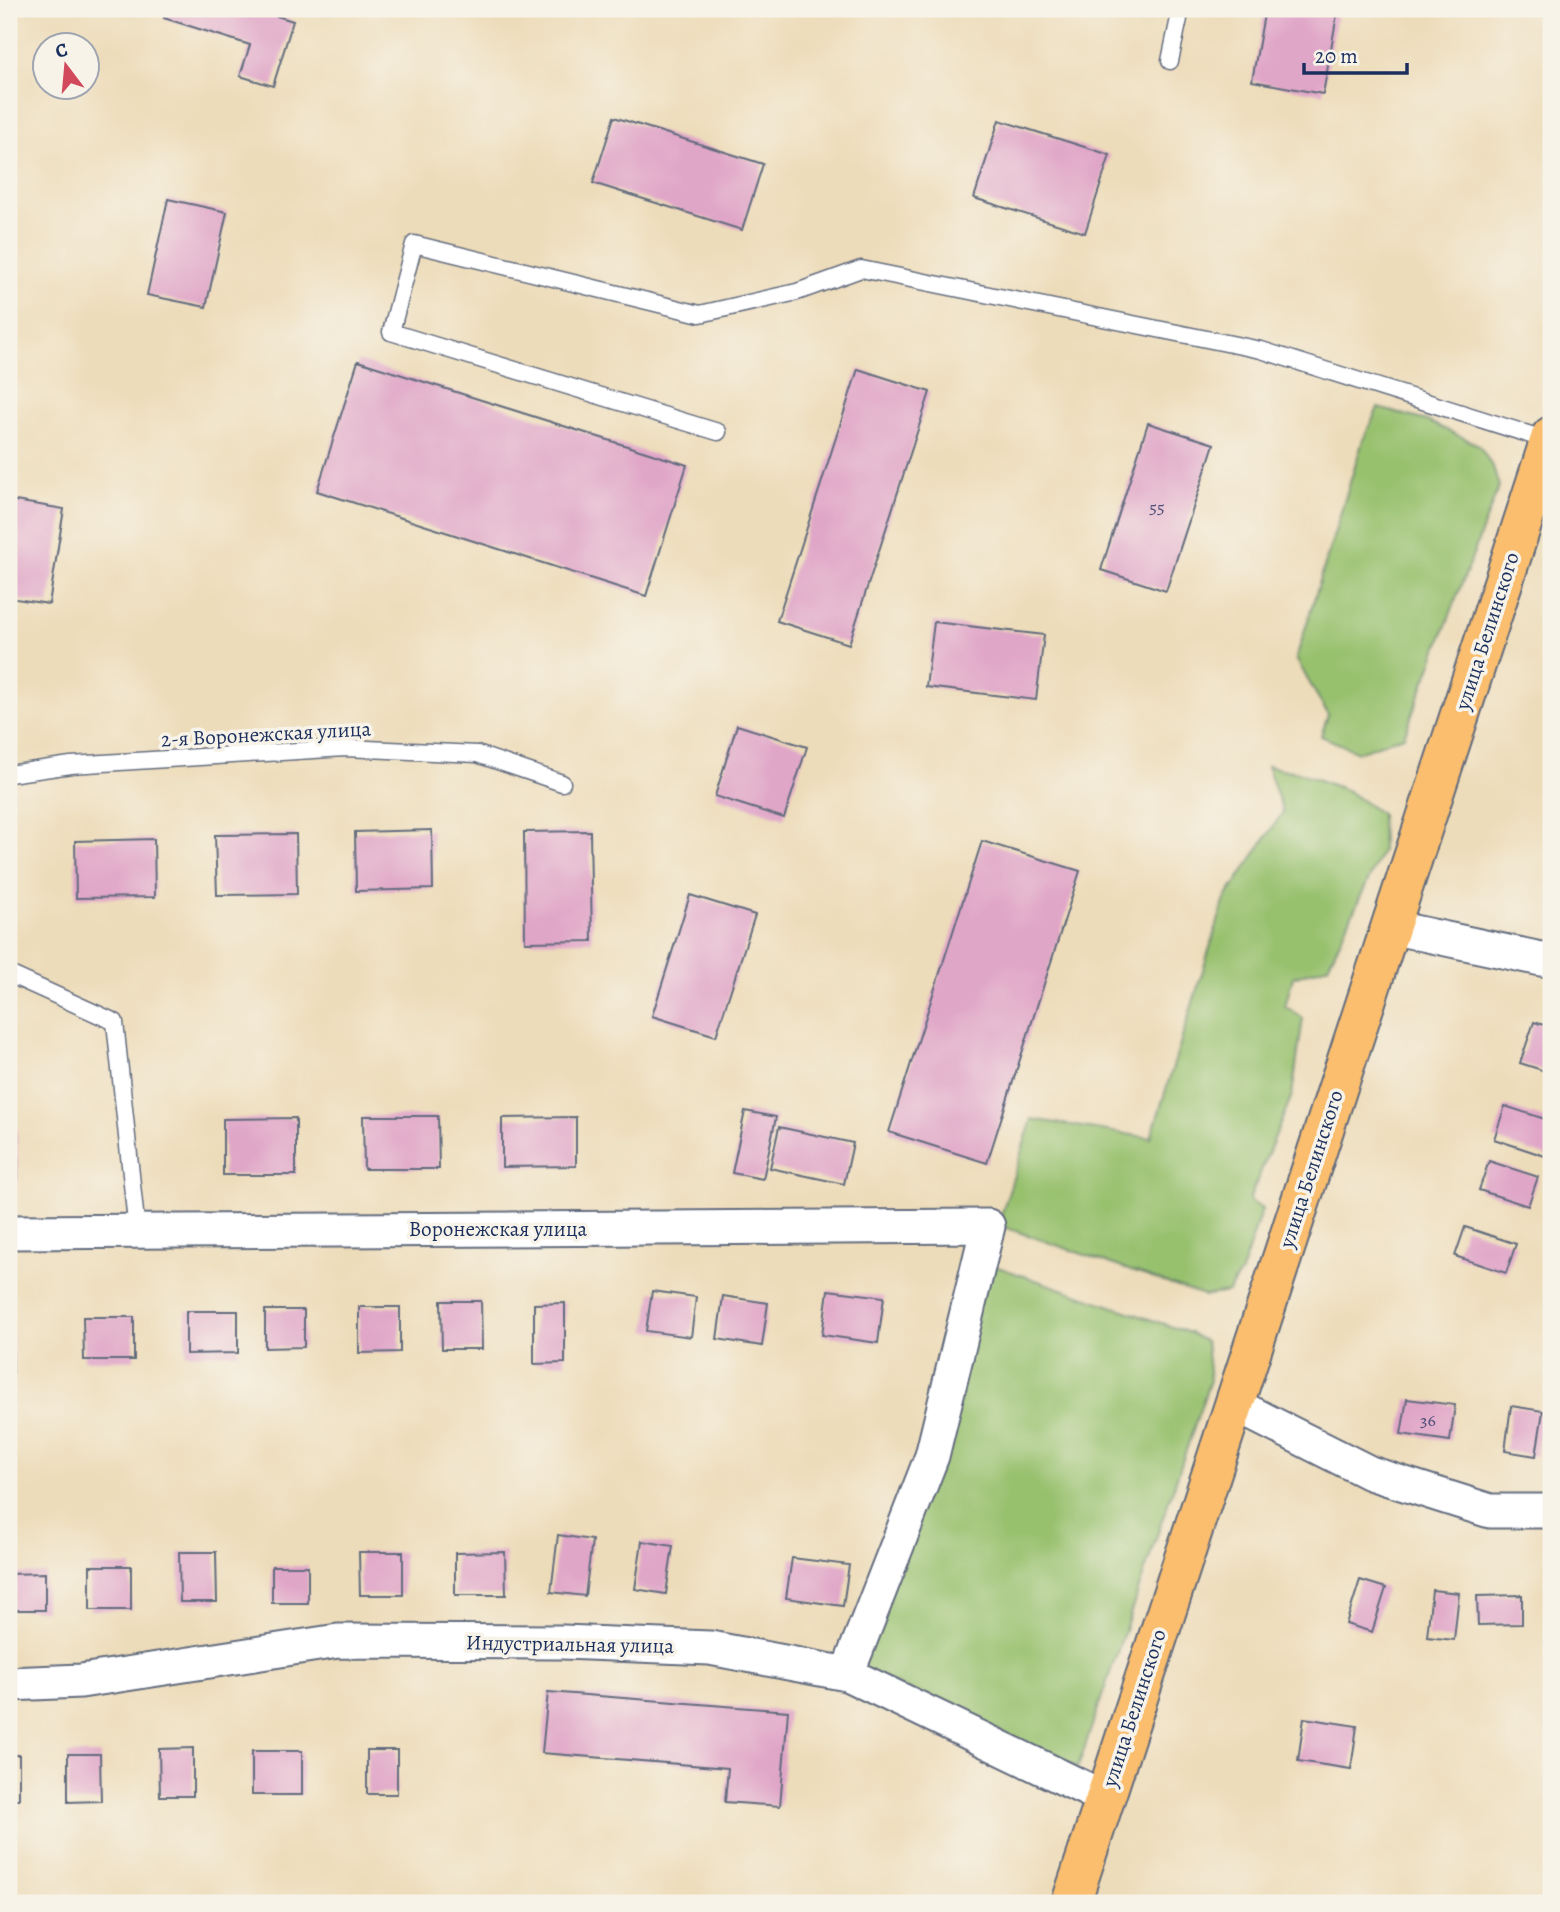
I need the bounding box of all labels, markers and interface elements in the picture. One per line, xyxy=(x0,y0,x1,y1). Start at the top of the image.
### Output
north arrow xyxy=(32,32,102,102)
scale bar xyxy=(1304,32,1408,76)
text: С xyxy=(52,37,71,65)
text: 20 m xyxy=(1315,42,1358,70)
house number: 55 xyxy=(1149,495,1165,519)
street label: улица Белинского xyxy=(1448,548,1526,714)
street label: 2-я Воронежская улица xyxy=(160,714,372,753)
street label: улица Белинского xyxy=(1272,1086,1350,1252)
street label: Воронежская улица xyxy=(409,1215,588,1243)
house number: 36 xyxy=(1420,1408,1436,1432)
street label: улица Белинского xyxy=(1095,1625,1173,1791)
street label: Индустриальная улица xyxy=(466,1628,675,1660)

